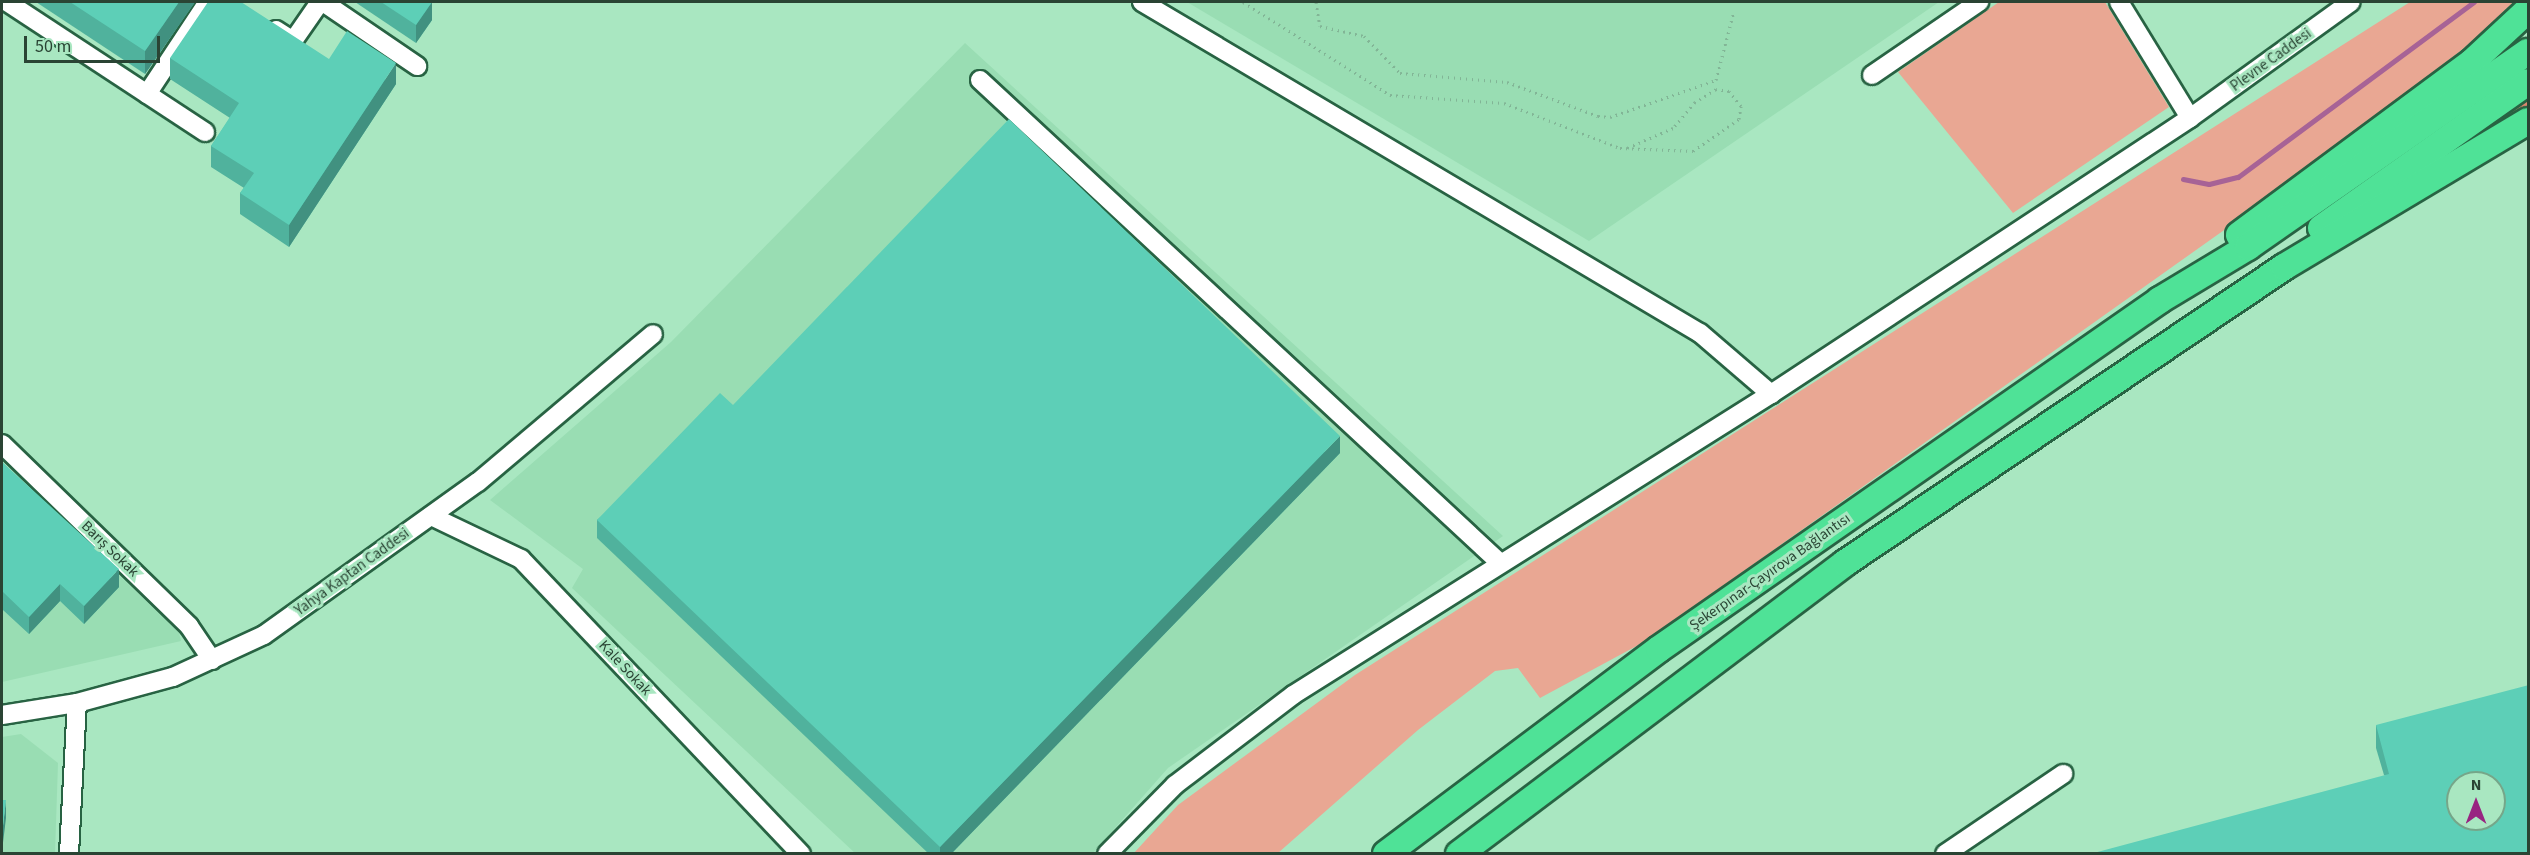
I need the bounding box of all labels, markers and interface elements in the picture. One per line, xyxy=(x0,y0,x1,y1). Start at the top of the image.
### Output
scale bar xyxy=(27,24,164,62)
street label: Plevne Caddesi xyxy=(2227,25,2315,95)
text: 50 m xyxy=(35,34,71,59)
street label: Şekerpınar-Çayırova Bağlantısı xyxy=(1686,510,1854,634)
street label: Barış Sokak xyxy=(78,517,142,581)
street label: Yahya Kaptan Caddesi xyxy=(291,524,413,620)
street label: Kale Sokak xyxy=(595,637,655,699)
north arrow xyxy=(2446,771,2506,831)
text: N xyxy=(2471,774,2481,796)

